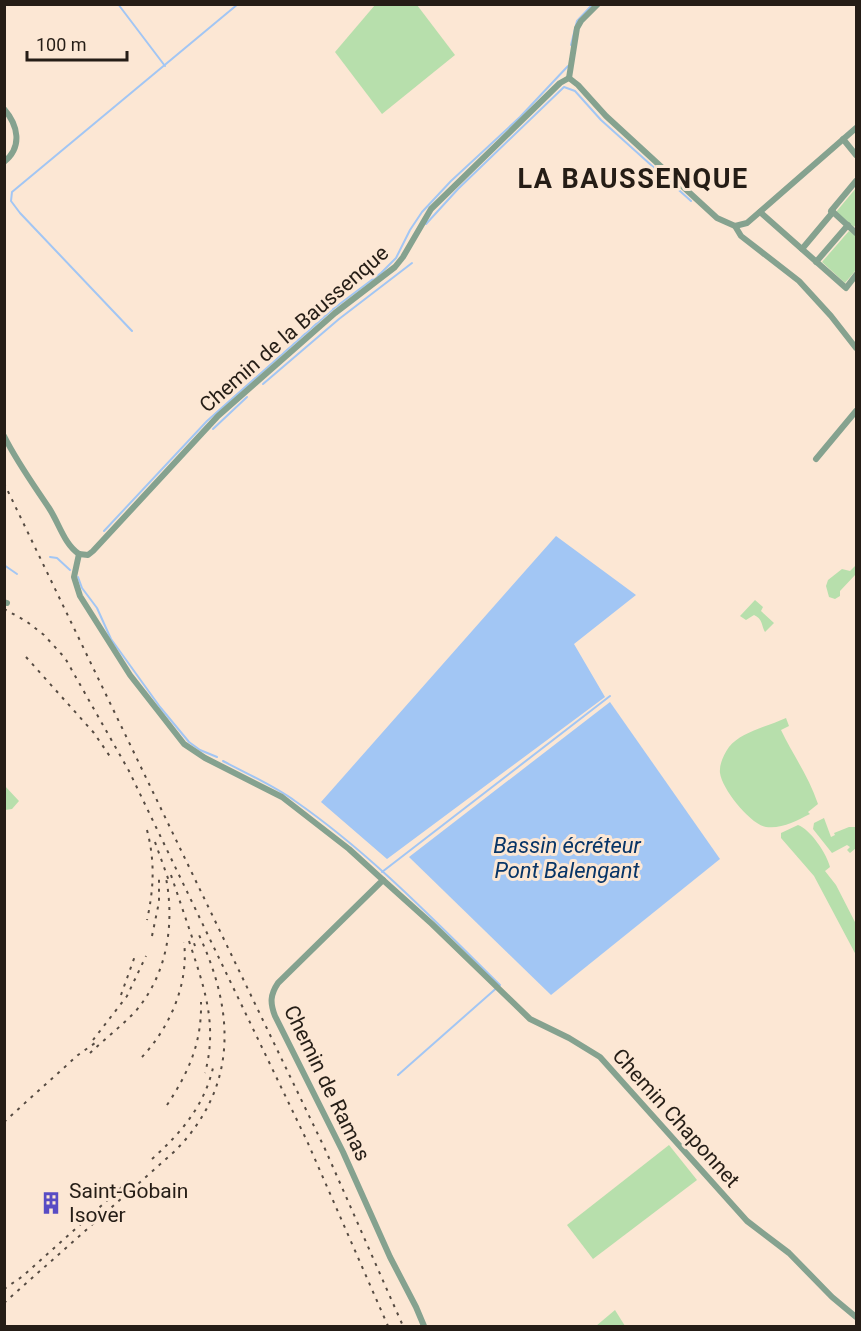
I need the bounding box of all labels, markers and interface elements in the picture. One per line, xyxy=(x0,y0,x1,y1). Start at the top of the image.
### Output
scale bar xyxy=(27,24,128,62)
text: 100 m xyxy=(36,34,87,55)
district label: LA BAUSSENQUE xyxy=(517,163,749,195)
street label: Chemin de la Baussenque xyxy=(195,241,393,417)
water label: Bassin écréteur Pont Balengant xyxy=(493,833,641,883)
street label: Chemin de Ramas xyxy=(279,1001,375,1165)
street label: Chemin Chaponnet xyxy=(607,1044,745,1192)
place label: Saint-Gobain Isover xyxy=(69,1179,188,1227)
building icon: Saint-Gobain Isover xyxy=(38,1190,64,1216)

